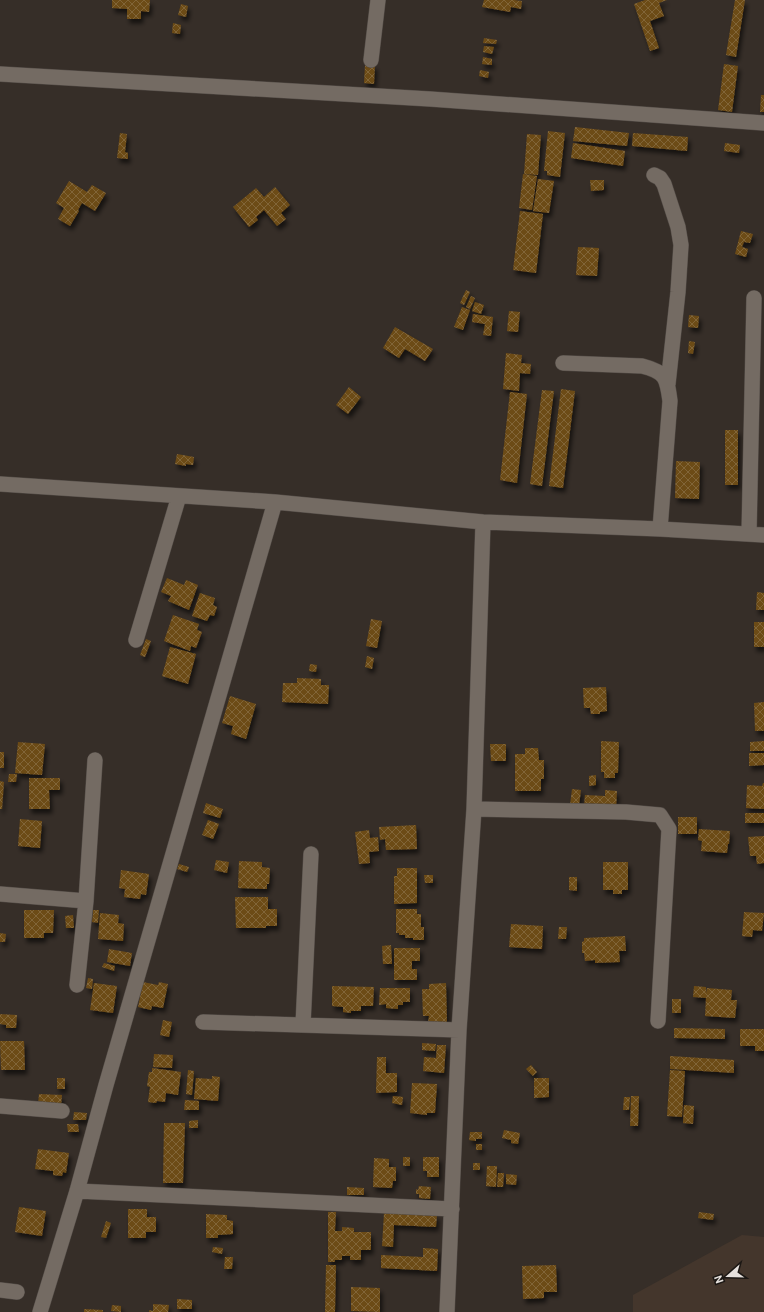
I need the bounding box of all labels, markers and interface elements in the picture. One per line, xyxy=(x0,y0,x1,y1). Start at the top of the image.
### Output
north arrow xyxy=(708,1256,748,1296)
text: N xyxy=(712,1273,727,1285)

